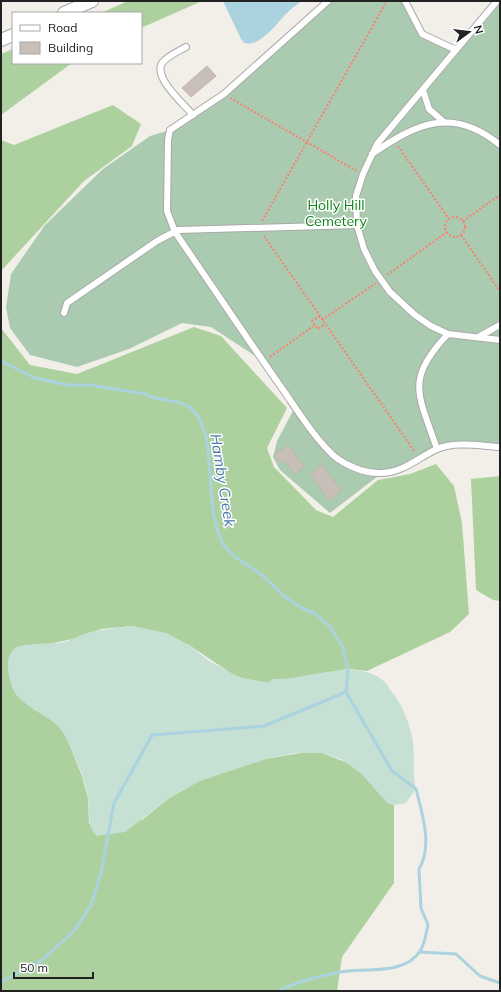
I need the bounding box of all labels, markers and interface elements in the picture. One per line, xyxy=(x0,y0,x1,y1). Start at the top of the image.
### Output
legend xyxy=(12,12,142,64)
north arrow xyxy=(449,12,489,52)
text: Road xyxy=(48,20,77,35)
text: N xyxy=(471,24,486,35)
text: Building xyxy=(48,40,93,55)
park label: Holly Hill Cemetery xyxy=(305,196,368,230)
water label: Hamby Creek xyxy=(206,432,240,529)
scale bar xyxy=(14,954,93,980)
text: 50 m xyxy=(20,960,48,975)

